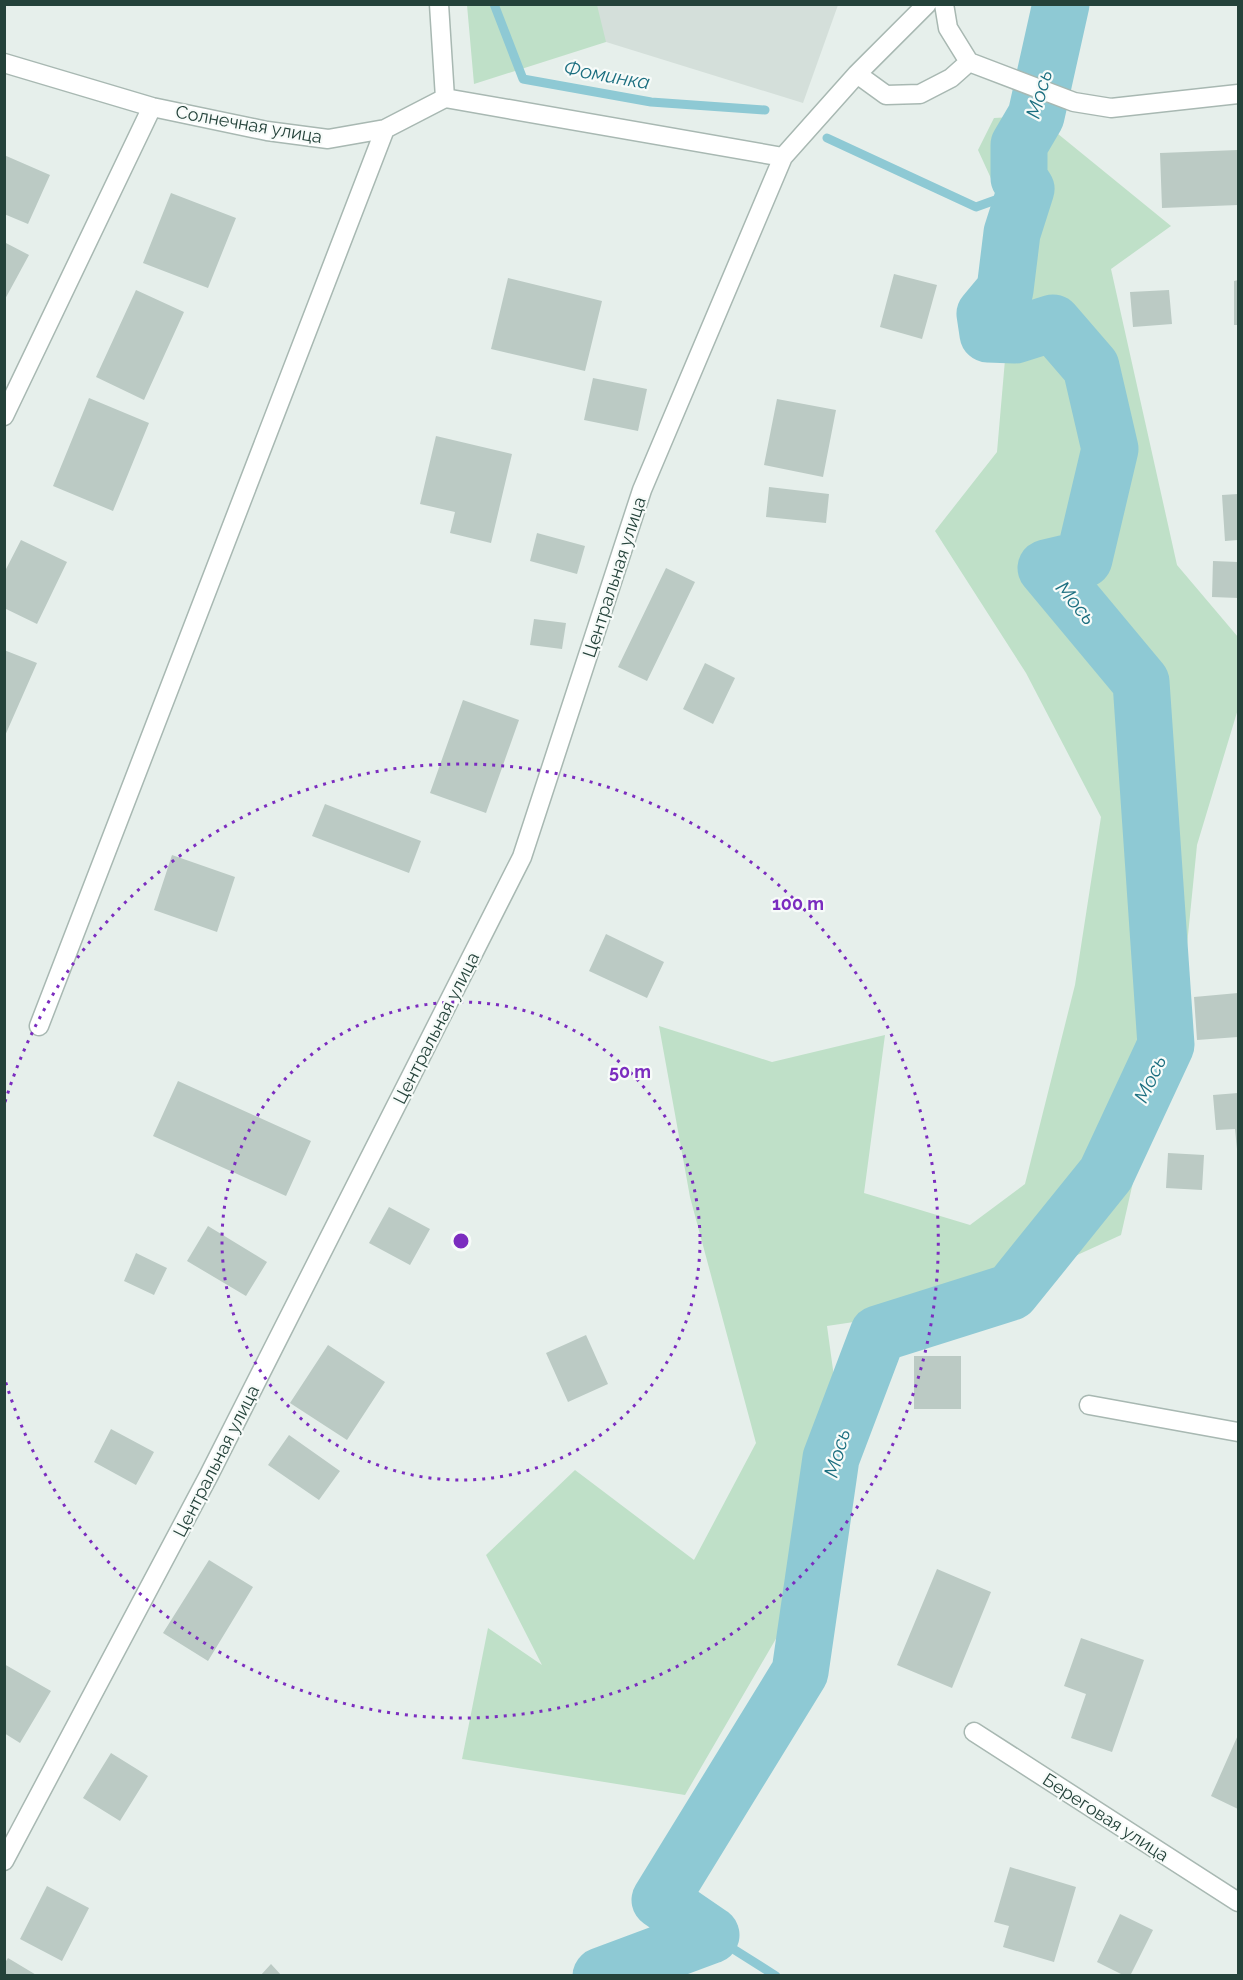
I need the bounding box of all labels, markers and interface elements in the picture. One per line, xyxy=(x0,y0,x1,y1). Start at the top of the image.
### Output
water label: Фоминка xyxy=(562,56,652,94)
water label: Мось xyxy=(1021,67,1057,121)
street label: Солнечная улица xyxy=(174,101,324,147)
street label: Центральная улица xyxy=(578,494,650,660)
water label: Мось xyxy=(1051,576,1101,630)
text: 100 m xyxy=(772,893,824,914)
street label: Центральная улица xyxy=(389,949,483,1107)
water label: Мось xyxy=(1129,1052,1171,1106)
text: 50 m xyxy=(609,1061,651,1082)
centre of rings xyxy=(451,1231,471,1251)
street label: Центральная улица xyxy=(169,1382,263,1540)
water label: Мось xyxy=(819,1426,855,1480)
street label: Береговая улица xyxy=(1039,1768,1173,1866)

